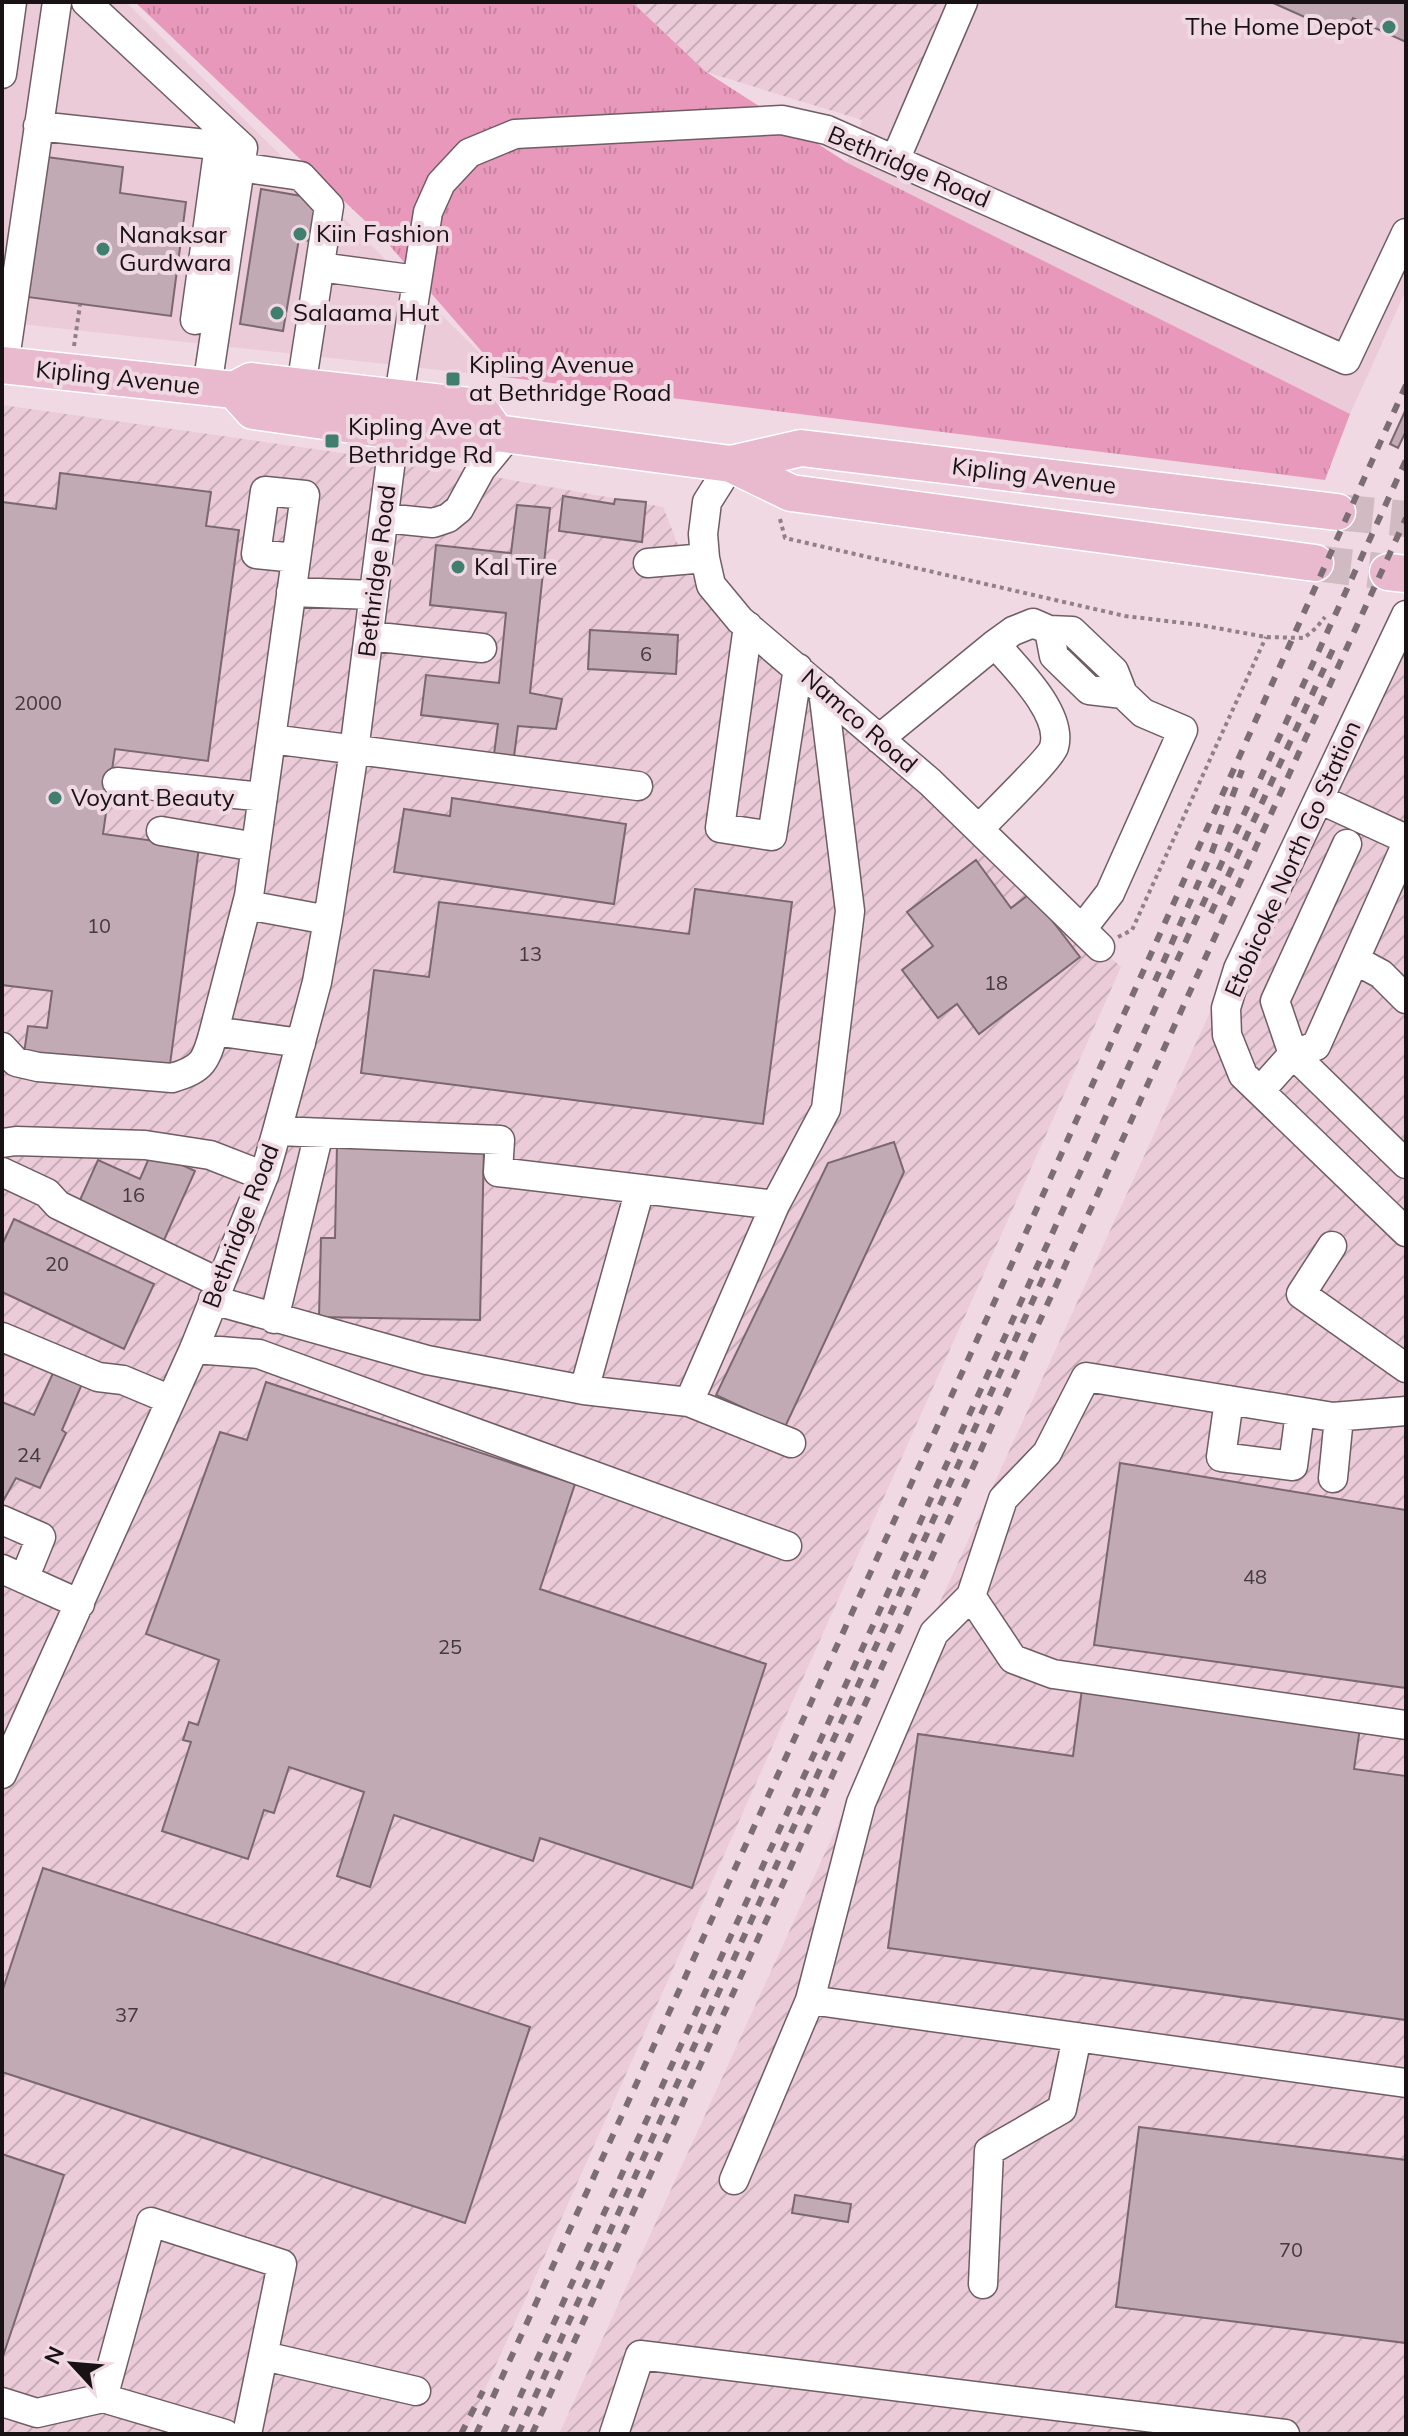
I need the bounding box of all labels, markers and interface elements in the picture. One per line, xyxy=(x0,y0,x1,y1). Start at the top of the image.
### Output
place label: The Home Depot xyxy=(1185,11,1373,41)
marker: The Home Depot xyxy=(1380,18,1398,36)
street label: Bethridge Road xyxy=(824,118,995,214)
place label: Kiin Fashion xyxy=(316,218,450,248)
place label: Nanaksar Gurdwara xyxy=(119,219,231,277)
marker: Kiin Fashion xyxy=(291,225,309,243)
marker: Nanaksar Gurdwara xyxy=(94,240,112,258)
place label: Salaama Hut xyxy=(293,297,439,327)
marker: Salaama Hut xyxy=(268,304,286,322)
place label: Kipling Avenue at Bethridge Road xyxy=(469,349,671,407)
street label: Kipling Avenue xyxy=(34,353,202,401)
marker: Kipling Avenue at Bethridge Road xyxy=(444,370,462,388)
place label: Kipling Ave at Bethridge Rd xyxy=(348,411,501,469)
marker: Kipling Ave at Bethridge Rd xyxy=(323,432,341,450)
street label: Kipling Avenue xyxy=(950,450,1118,500)
street label: Bethridge Road xyxy=(351,483,401,659)
place label: Kal Tire xyxy=(474,551,557,581)
marker: Kal Tire xyxy=(449,558,467,576)
house number: 6 xyxy=(640,641,652,666)
street label: Namco Road xyxy=(796,662,924,779)
house number: 2000 xyxy=(14,690,62,715)
street label: Etobicoke North Go Station xyxy=(1217,716,1367,1002)
place label: Voyant Beauty xyxy=(71,782,235,812)
marker: Voyant Beauty xyxy=(46,789,64,807)
house number: 10 xyxy=(87,913,111,938)
house number: 13 xyxy=(518,941,542,966)
house number: 18 xyxy=(984,970,1008,995)
street label: Bethridge Road xyxy=(195,1139,285,1312)
house number: 16 xyxy=(121,1182,145,1207)
house number: 20 xyxy=(45,1251,69,1276)
house number: 24 xyxy=(17,1442,41,1467)
house number: 48 xyxy=(1243,1564,1267,1589)
house number: 25 xyxy=(438,1634,462,1659)
house number: 37 xyxy=(115,2002,139,2027)
house number: 70 xyxy=(1279,2237,1303,2262)
north arrow xyxy=(32,2324,112,2404)
text: N xyxy=(38,2342,70,2369)

